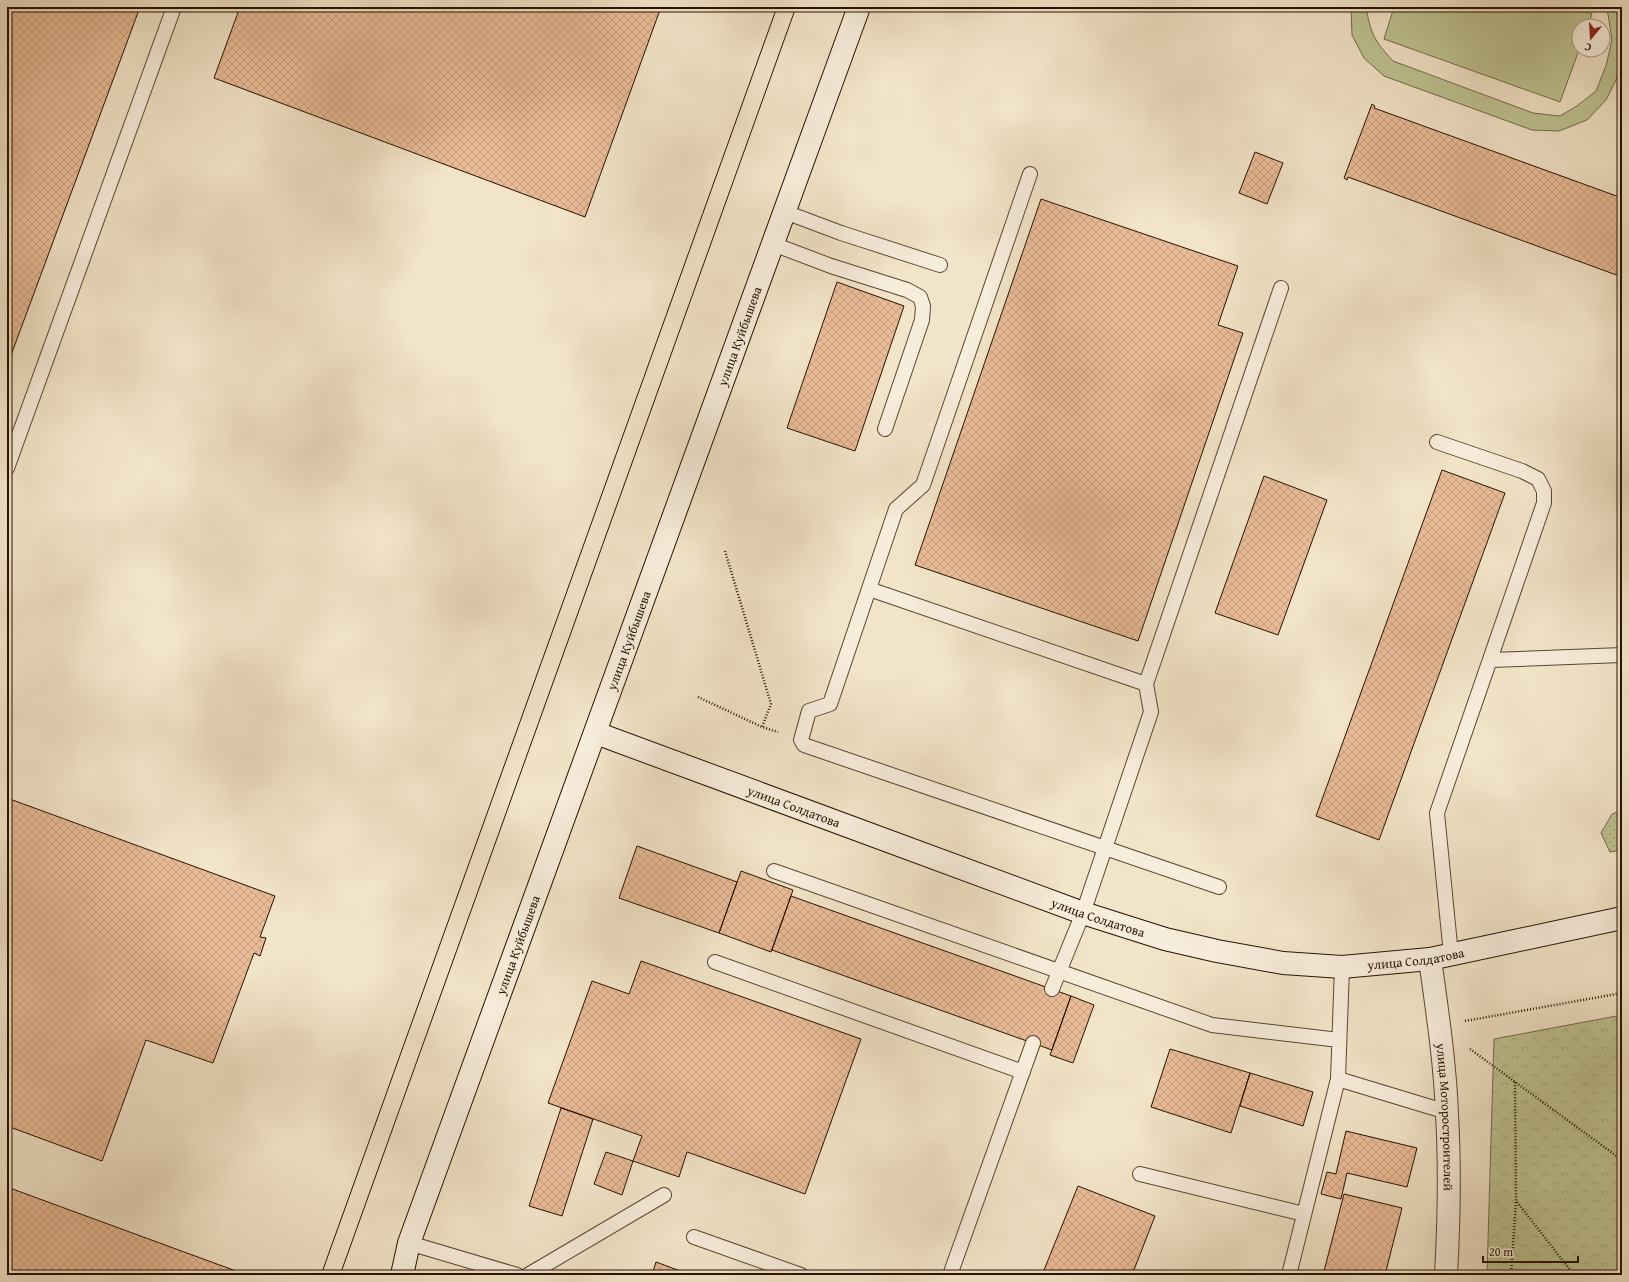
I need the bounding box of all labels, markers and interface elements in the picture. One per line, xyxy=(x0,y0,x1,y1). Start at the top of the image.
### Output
north arrow xyxy=(1571,18,1611,58)
text: С xyxy=(1582,39,1593,56)
street label: улица Куйбышева xyxy=(712,283,766,389)
street label: улица Куйбышева xyxy=(601,587,655,694)
street label: улица Солдатова xyxy=(744,780,844,832)
street label: улица Куйбышева xyxy=(490,892,545,998)
street label: улица Солдатова xyxy=(1048,892,1148,942)
street label: улица Солдатова xyxy=(1365,942,1467,974)
street label: улица Моторостроителей xyxy=(1432,1041,1458,1191)
scale bar xyxy=(1483,1238,1578,1264)
text: 20 m xyxy=(1489,1243,1513,1260)

